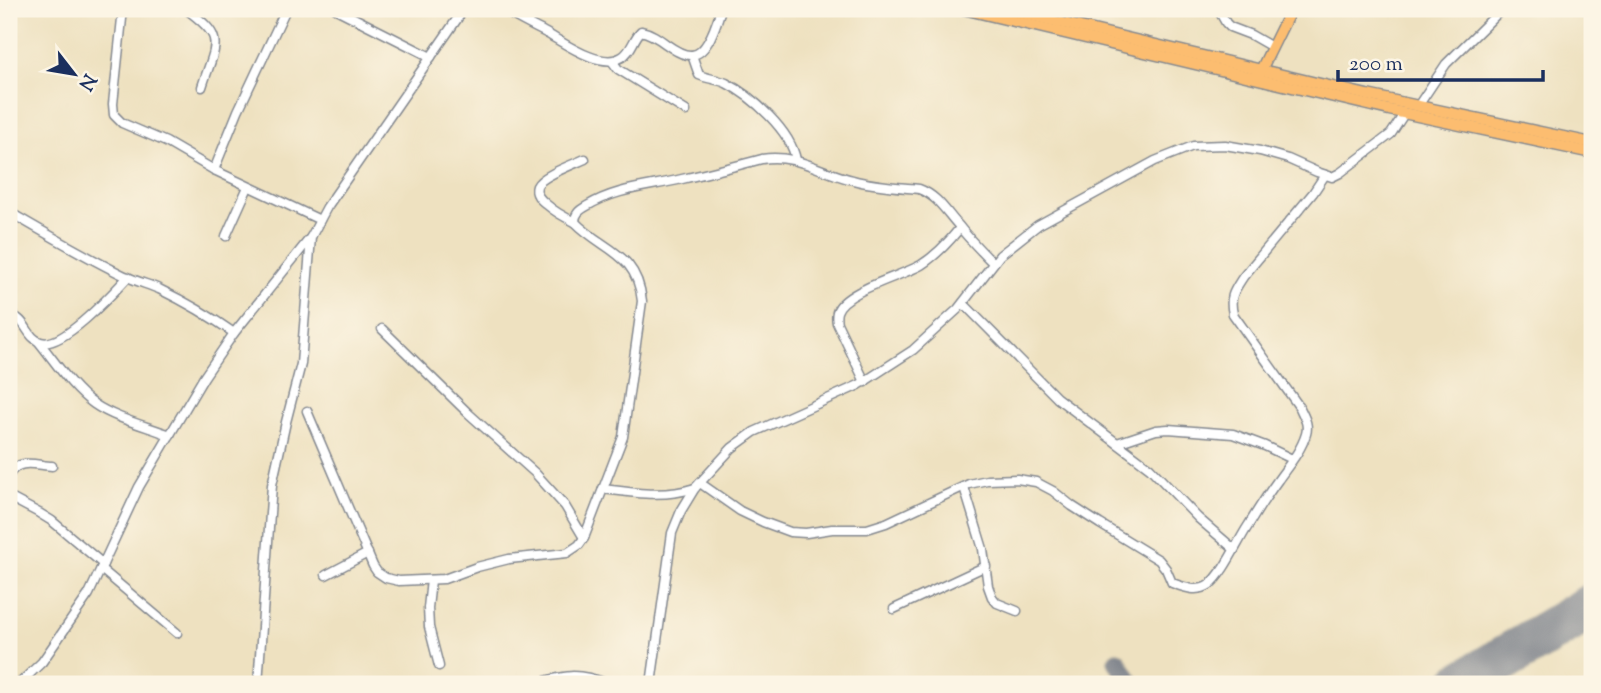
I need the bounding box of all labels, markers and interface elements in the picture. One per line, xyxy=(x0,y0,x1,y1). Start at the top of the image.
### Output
north arrow xyxy=(38,38,108,108)
scale bar xyxy=(1338,38,1543,82)
text: 200 m xyxy=(1349,50,1403,80)
text: N xyxy=(71,68,102,95)

